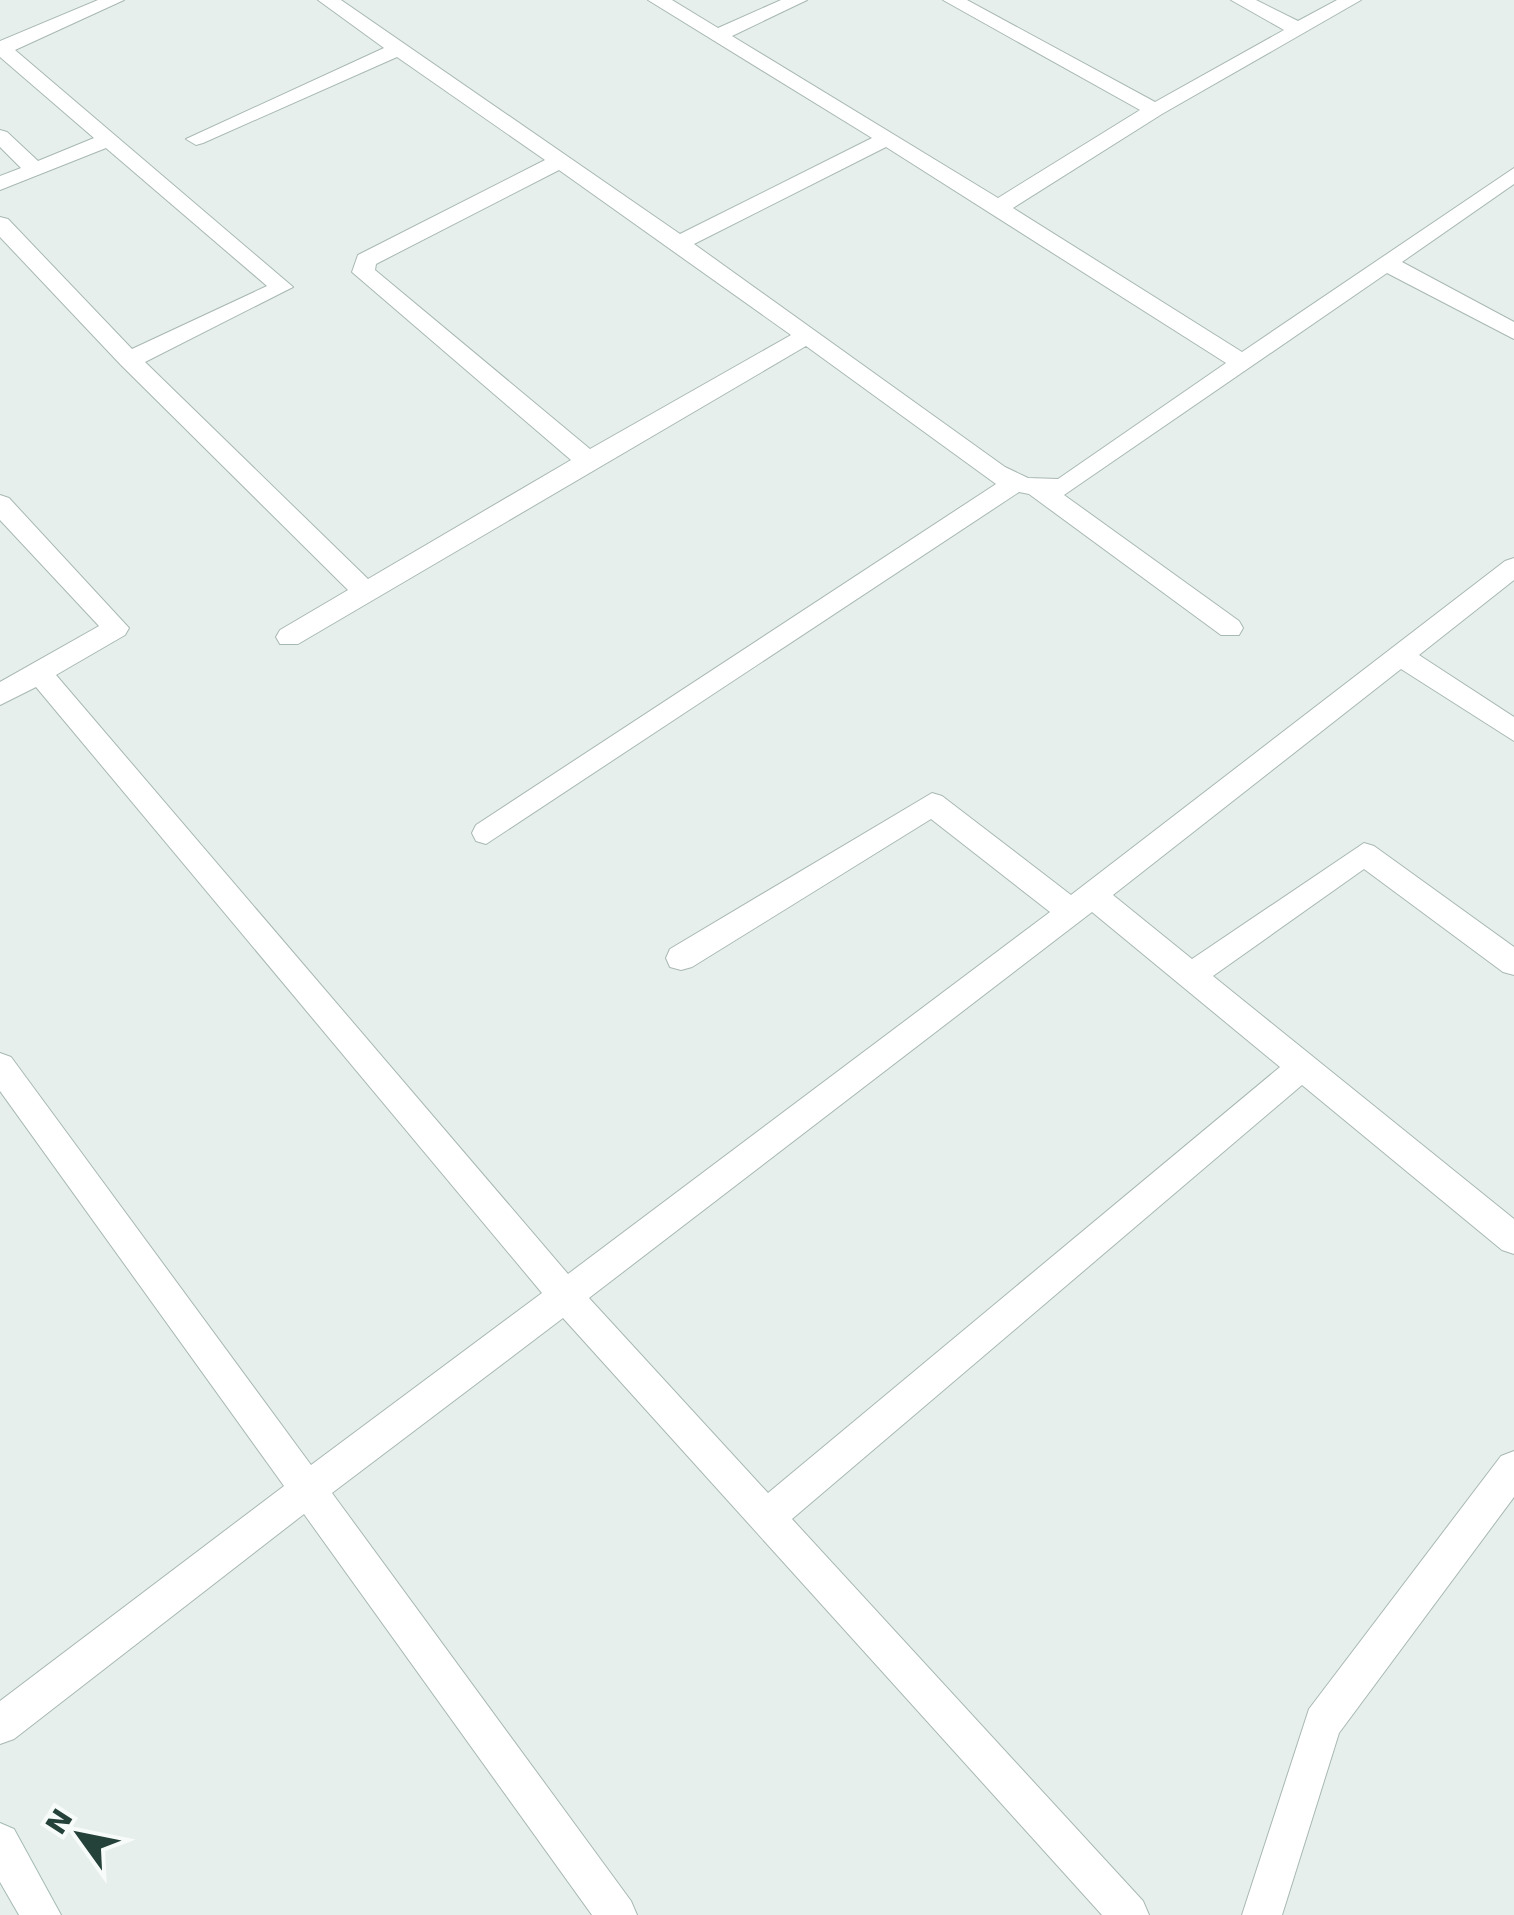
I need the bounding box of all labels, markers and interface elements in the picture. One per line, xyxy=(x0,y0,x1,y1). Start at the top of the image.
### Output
north arrow xyxy=(30,1785,130,1885)
text: N xyxy=(39,1803,80,1840)

